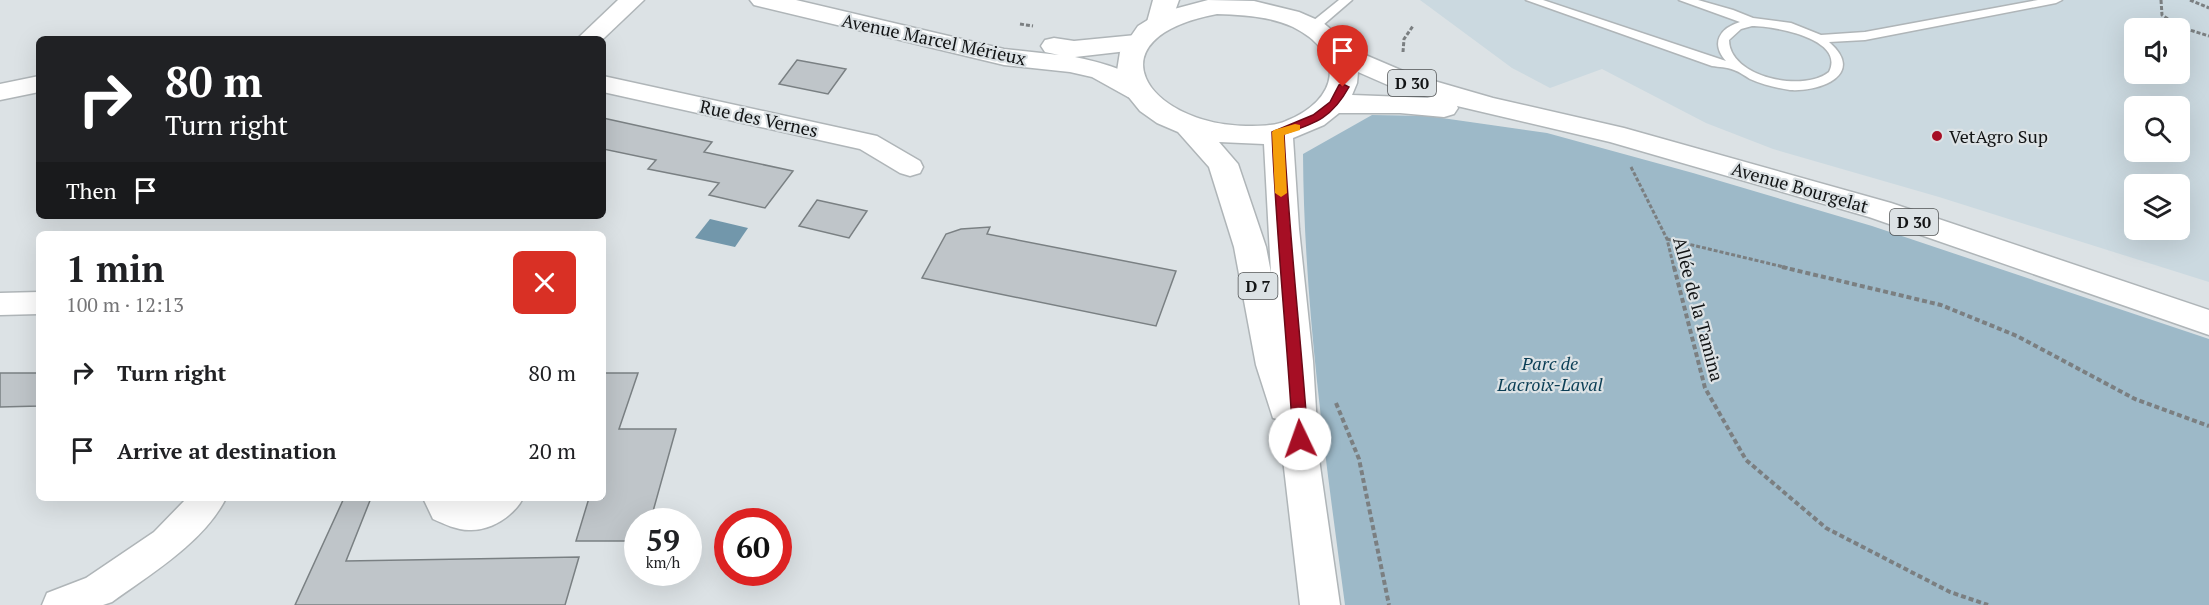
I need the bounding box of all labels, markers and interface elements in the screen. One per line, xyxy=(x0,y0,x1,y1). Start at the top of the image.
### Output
street label: Avenue Marcel Mérieux xyxy=(840,8,1029,70)
map controls xyxy=(2124,18,2190,240)
button: sound xyxy=(2124,18,2190,84)
pin xyxy=(1317,25,1368,87)
icon: arrive xyxy=(1326,34,1359,67)
text: 80 m xyxy=(165,53,263,109)
icon: right xyxy=(66,60,144,138)
road number: D 30 xyxy=(1388,70,1436,96)
street label: Rue des Vernes xyxy=(698,94,820,142)
button: search xyxy=(2124,96,2190,162)
text: Turn right xyxy=(165,107,288,143)
place label: VetAgro Sup xyxy=(1949,124,2048,148)
marker: VetAgro Sup xyxy=(1930,129,1944,143)
street label: Avenue Bourgelat xyxy=(1729,156,1872,218)
icon: arrive xyxy=(129,174,162,207)
button: layers xyxy=(2124,174,2190,240)
text: Then xyxy=(66,176,117,205)
road number: D 30 xyxy=(1890,209,1938,235)
street label: Allée de la Tamina xyxy=(1668,234,1730,384)
text: 1 min xyxy=(66,245,164,292)
button: close xyxy=(513,251,576,314)
road number: D 7 xyxy=(1238,273,1278,299)
text: 100 m · 12:13 xyxy=(66,291,184,318)
park label: Parc de Lacroix-Laval xyxy=(1496,351,1603,396)
icon: right xyxy=(66,356,99,389)
text: Turn right xyxy=(117,358,226,387)
text: 80 m xyxy=(528,358,576,387)
position arrow xyxy=(1268,407,1332,471)
icon: arrive xyxy=(66,434,99,467)
text: Arrive at destination xyxy=(117,436,336,465)
text: 20 m xyxy=(528,436,576,465)
speed limit sign: 60 xyxy=(714,508,792,586)
text: 59 xyxy=(646,520,680,560)
text: km/h xyxy=(646,552,680,572)

